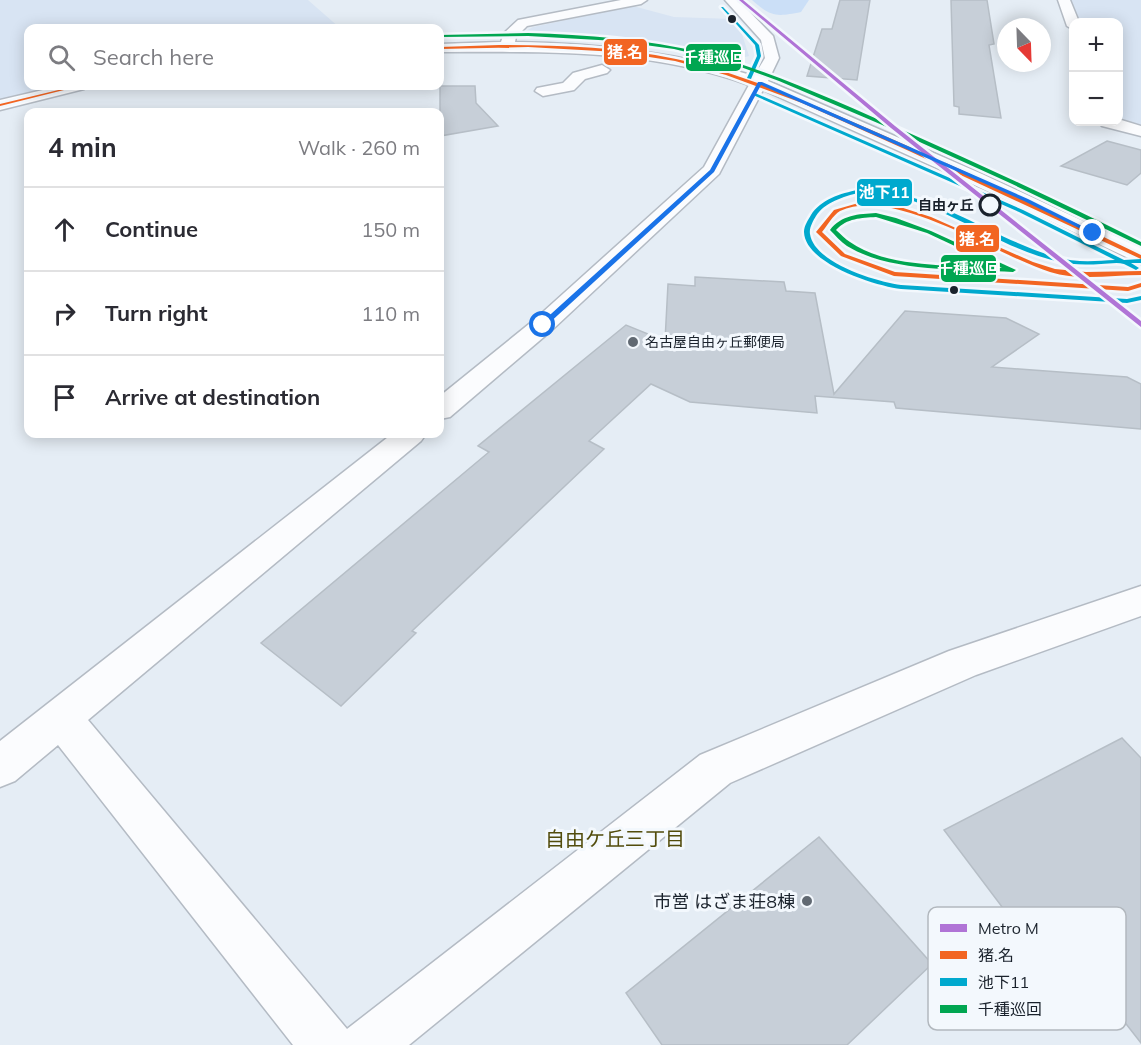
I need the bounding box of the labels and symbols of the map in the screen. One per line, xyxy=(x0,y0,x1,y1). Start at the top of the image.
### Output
unlabelled marker xyxy=(726,13,738,25)
north arrow xyxy=(997,18,1051,72)
line badge: 猪.名 xyxy=(603,38,648,66)
text: 猪.名 xyxy=(607,42,643,62)
line badge: 千種巡回 xyxy=(685,43,742,72)
text: 千種巡回 xyxy=(682,47,746,67)
line badge: 池下11 xyxy=(856,178,913,207)
text: 池下11 xyxy=(858,182,910,202)
marker: 自由ヶ丘 xyxy=(979,194,1001,216)
place label: 自由ヶ丘 xyxy=(918,196,974,214)
route end xyxy=(1079,219,1105,245)
line badge: 猪.名 xyxy=(955,224,1000,253)
text: 猪.名 xyxy=(959,229,995,249)
line badge: 千種巡回 xyxy=(940,254,997,283)
text: 千種巡回 xyxy=(937,258,1001,278)
unlabelled marker xyxy=(948,284,960,296)
route start xyxy=(529,311,555,337)
place label: 名古屋自由ヶ丘郵便局 xyxy=(645,333,785,351)
marker: 名古屋自由ヶ丘郵便局 xyxy=(626,335,640,349)
district label: 自由ケ丘三丁目 xyxy=(545,826,685,851)
place label: 市営 はざま荘8棟 xyxy=(654,890,795,913)
marker: 市営 はざま荘8棟 xyxy=(800,894,814,908)
legend xyxy=(928,907,1126,1030)
text: Metro M xyxy=(978,918,1039,938)
text: 猪.名 xyxy=(978,945,1014,965)
text: 池下11 xyxy=(978,972,1029,992)
text: 千種巡回 xyxy=(978,999,1042,1019)

